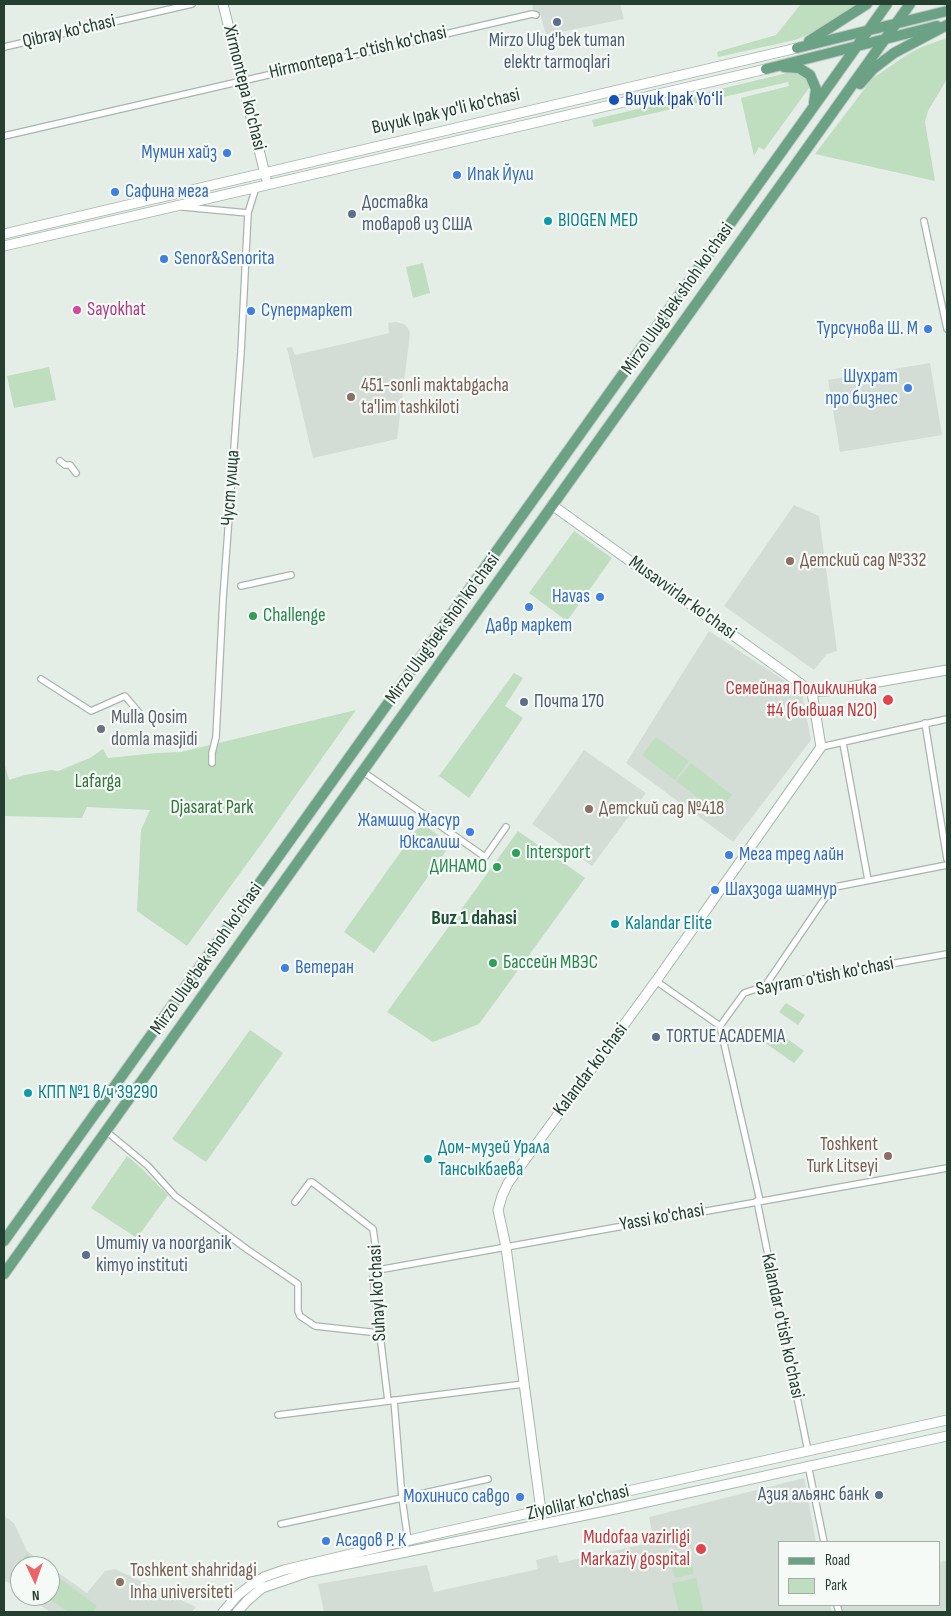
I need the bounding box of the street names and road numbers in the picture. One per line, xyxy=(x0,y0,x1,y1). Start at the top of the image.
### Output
street label: Qibray ko'chasi xyxy=(20,10,118,54)
street label: Hirmontepa 1-o'tish ko'chasi xyxy=(267,21,449,85)
street label: Xirmontepa ko'chasi xyxy=(217,23,271,153)
street label: Buyuk Ipak yo'li ko'chasi xyxy=(370,84,522,140)
street label: Mirzo Ulug'bek shoh ko'chasi xyxy=(617,219,739,379)
street label: Чуст улица xyxy=(217,449,245,527)
street label: Mirzo Ulug'bek shoh ko'chasi xyxy=(381,549,505,709)
street label: Musavvirlar ko'chasi xyxy=(624,551,740,645)
street label: Mirzo Ulug'bek shoh ko'chasi xyxy=(146,879,268,1039)
street label: Sayram o'tish ko'chasi xyxy=(754,952,896,1002)
street label: Kalandar ko'chasi xyxy=(549,1019,633,1121)
street label: Yassi ko'chasi xyxy=(618,1199,706,1237)
street label: Suhayl ko'chasi xyxy=(364,1244,392,1342)
street label: Kalandar o'tish ko'chasi xyxy=(755,1251,809,1401)
street label: Ziyolilar ko'chasi xyxy=(525,1480,631,1526)

